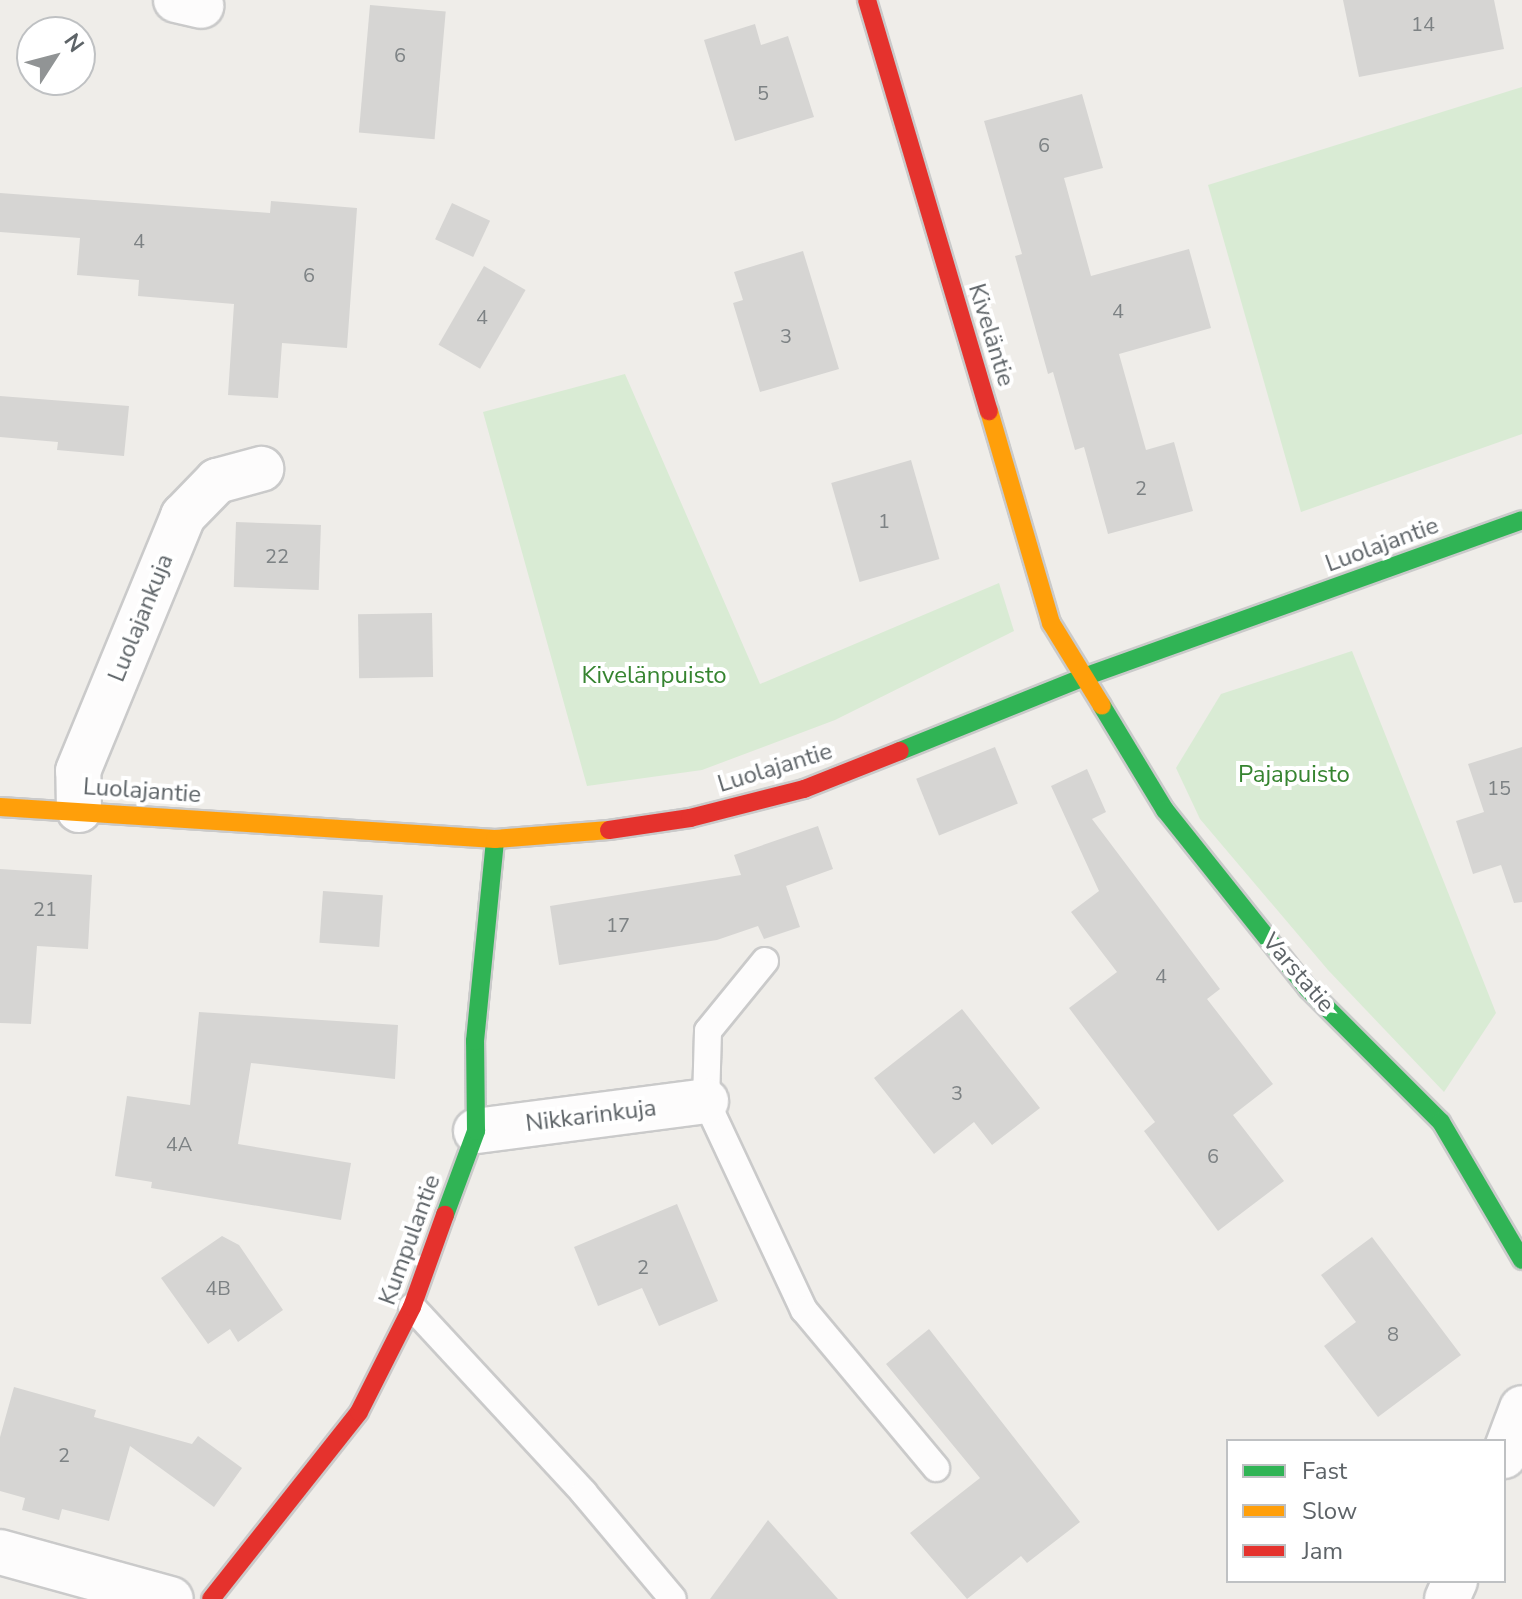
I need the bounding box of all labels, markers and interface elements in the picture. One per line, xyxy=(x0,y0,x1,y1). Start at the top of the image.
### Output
house number: 14 xyxy=(1411,12,1435,36)
north arrow xyxy=(16,16,96,96)
text: N xyxy=(57,28,91,59)
house number: 6 xyxy=(394,43,406,67)
house number: 5 xyxy=(757,81,769,105)
house number: 6 xyxy=(1038,133,1050,157)
house number: 4 xyxy=(133,229,145,253)
house number: 6 xyxy=(303,263,315,287)
street label: Kiveläntie xyxy=(962,280,1020,390)
house number: 4 xyxy=(1112,299,1124,323)
house number: 4 xyxy=(476,305,488,329)
house number: 3 xyxy=(780,324,792,348)
house number: 2 xyxy=(1135,476,1147,500)
house number: 1 xyxy=(878,509,890,533)
street label: Luolajantie xyxy=(1322,511,1442,579)
house number: 22 xyxy=(265,544,289,568)
street label: Luolajankuja xyxy=(102,550,180,686)
park label: Kivelänpuisto xyxy=(581,662,727,690)
street label: Luolajantie xyxy=(714,737,836,799)
park label: Pajapuisto xyxy=(1238,761,1350,789)
street label: Luolajantie xyxy=(82,773,202,809)
house number: 15 xyxy=(1487,776,1511,800)
house number: 21 xyxy=(33,897,57,921)
house number: 17 xyxy=(606,913,630,937)
street label: Varstatie xyxy=(1256,927,1340,1019)
house number: 4 xyxy=(1155,964,1167,988)
house number: 3 xyxy=(951,1081,963,1105)
street label: Nikkarinkuja xyxy=(524,1094,658,1138)
house number: 4A xyxy=(166,1132,192,1156)
house number: 6 xyxy=(1207,1144,1219,1168)
street label: Kumpulantie xyxy=(373,1171,447,1309)
house number: 2 xyxy=(637,1255,649,1279)
house number: 4B xyxy=(205,1276,231,1300)
house number: 8 xyxy=(1387,1322,1399,1346)
legend xyxy=(1226,1439,1506,1583)
house number: 2 xyxy=(58,1443,70,1467)
text: Fast xyxy=(1302,1455,1347,1487)
text: Slow xyxy=(1302,1495,1357,1527)
text: Jam xyxy=(1302,1535,1343,1567)

